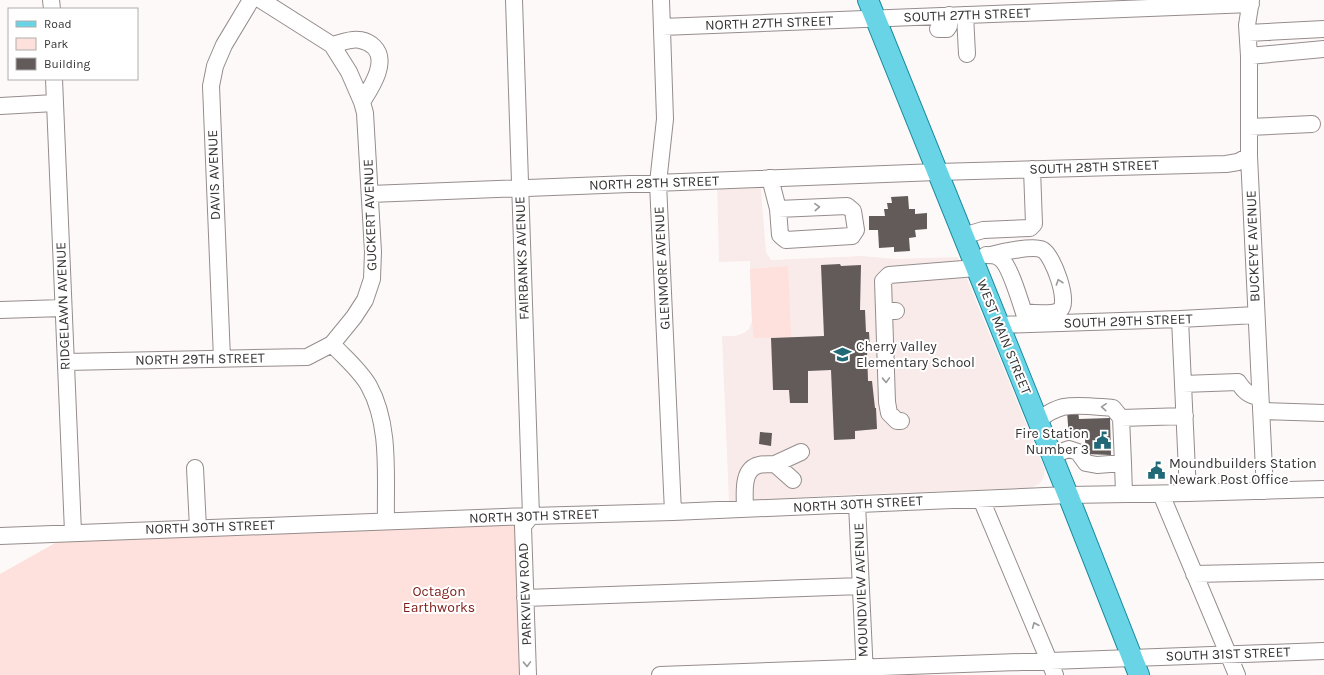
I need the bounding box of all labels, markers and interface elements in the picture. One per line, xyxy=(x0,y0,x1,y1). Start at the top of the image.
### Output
street label: SOUTH 27TH STREET xyxy=(903,4,1031,26)
legend xyxy=(8,8,138,80)
street label: NORTH 27TH STREET xyxy=(705,12,833,34)
text: Road xyxy=(44,17,72,31)
text: Park xyxy=(44,37,69,51)
text: Building xyxy=(44,57,91,71)
street label: DAVIS AVENUE xyxy=(204,129,224,221)
street label: SOUTH 28TH STREET xyxy=(1029,156,1159,178)
street label: GUCKERT AVENUE xyxy=(360,159,380,271)
street label: NORTH 28TH STREET xyxy=(589,172,719,194)
street label: BUCKEYE AVENUE xyxy=(1243,190,1263,302)
street label: FAIRBANKS AVENUE xyxy=(511,196,533,320)
one-way arrow xyxy=(814,203,820,212)
street label: GLENMORE AVENUE xyxy=(650,206,674,330)
street label: RIDGELAWN AVENUE xyxy=(52,242,74,370)
street label: WEST MAIN STREET xyxy=(973,277,1035,397)
one-way arrow xyxy=(1055,278,1064,285)
street label: SOUTH 29TH STREET xyxy=(1063,310,1193,332)
place label: Cherry Valley Elementary School xyxy=(856,338,975,371)
school or university icon: Cherry Valley Elementary School xyxy=(833,344,853,364)
street label: NORTH 29TH STREET xyxy=(135,349,265,369)
one-way arrow xyxy=(882,377,890,383)
one-way arrow xyxy=(1101,403,1107,411)
place label: Fire Station Number 3 xyxy=(1015,425,1089,458)
public building icon: Fire Station Number 3 xyxy=(1092,431,1112,451)
place label: Moundbuilders Station Newark Post Office xyxy=(1169,455,1317,488)
public building icon: Moundbuilders Station Newark Post Office xyxy=(1146,461,1166,481)
street label: NORTH 30TH STREET xyxy=(793,492,923,516)
street label: NORTH 30TH STREET xyxy=(469,505,599,527)
street label: NORTH 30TH STREET xyxy=(145,516,275,538)
street label: MOUNDVIEW AVENUE xyxy=(850,523,872,657)
street label: PARKVIEW ROAD xyxy=(515,542,535,646)
park label: Octagon Earthworks xyxy=(403,583,475,616)
one-way arrow xyxy=(1031,622,1039,629)
street label: SOUTH 31ST STREET xyxy=(1165,643,1291,665)
one-way arrow xyxy=(523,661,532,667)

